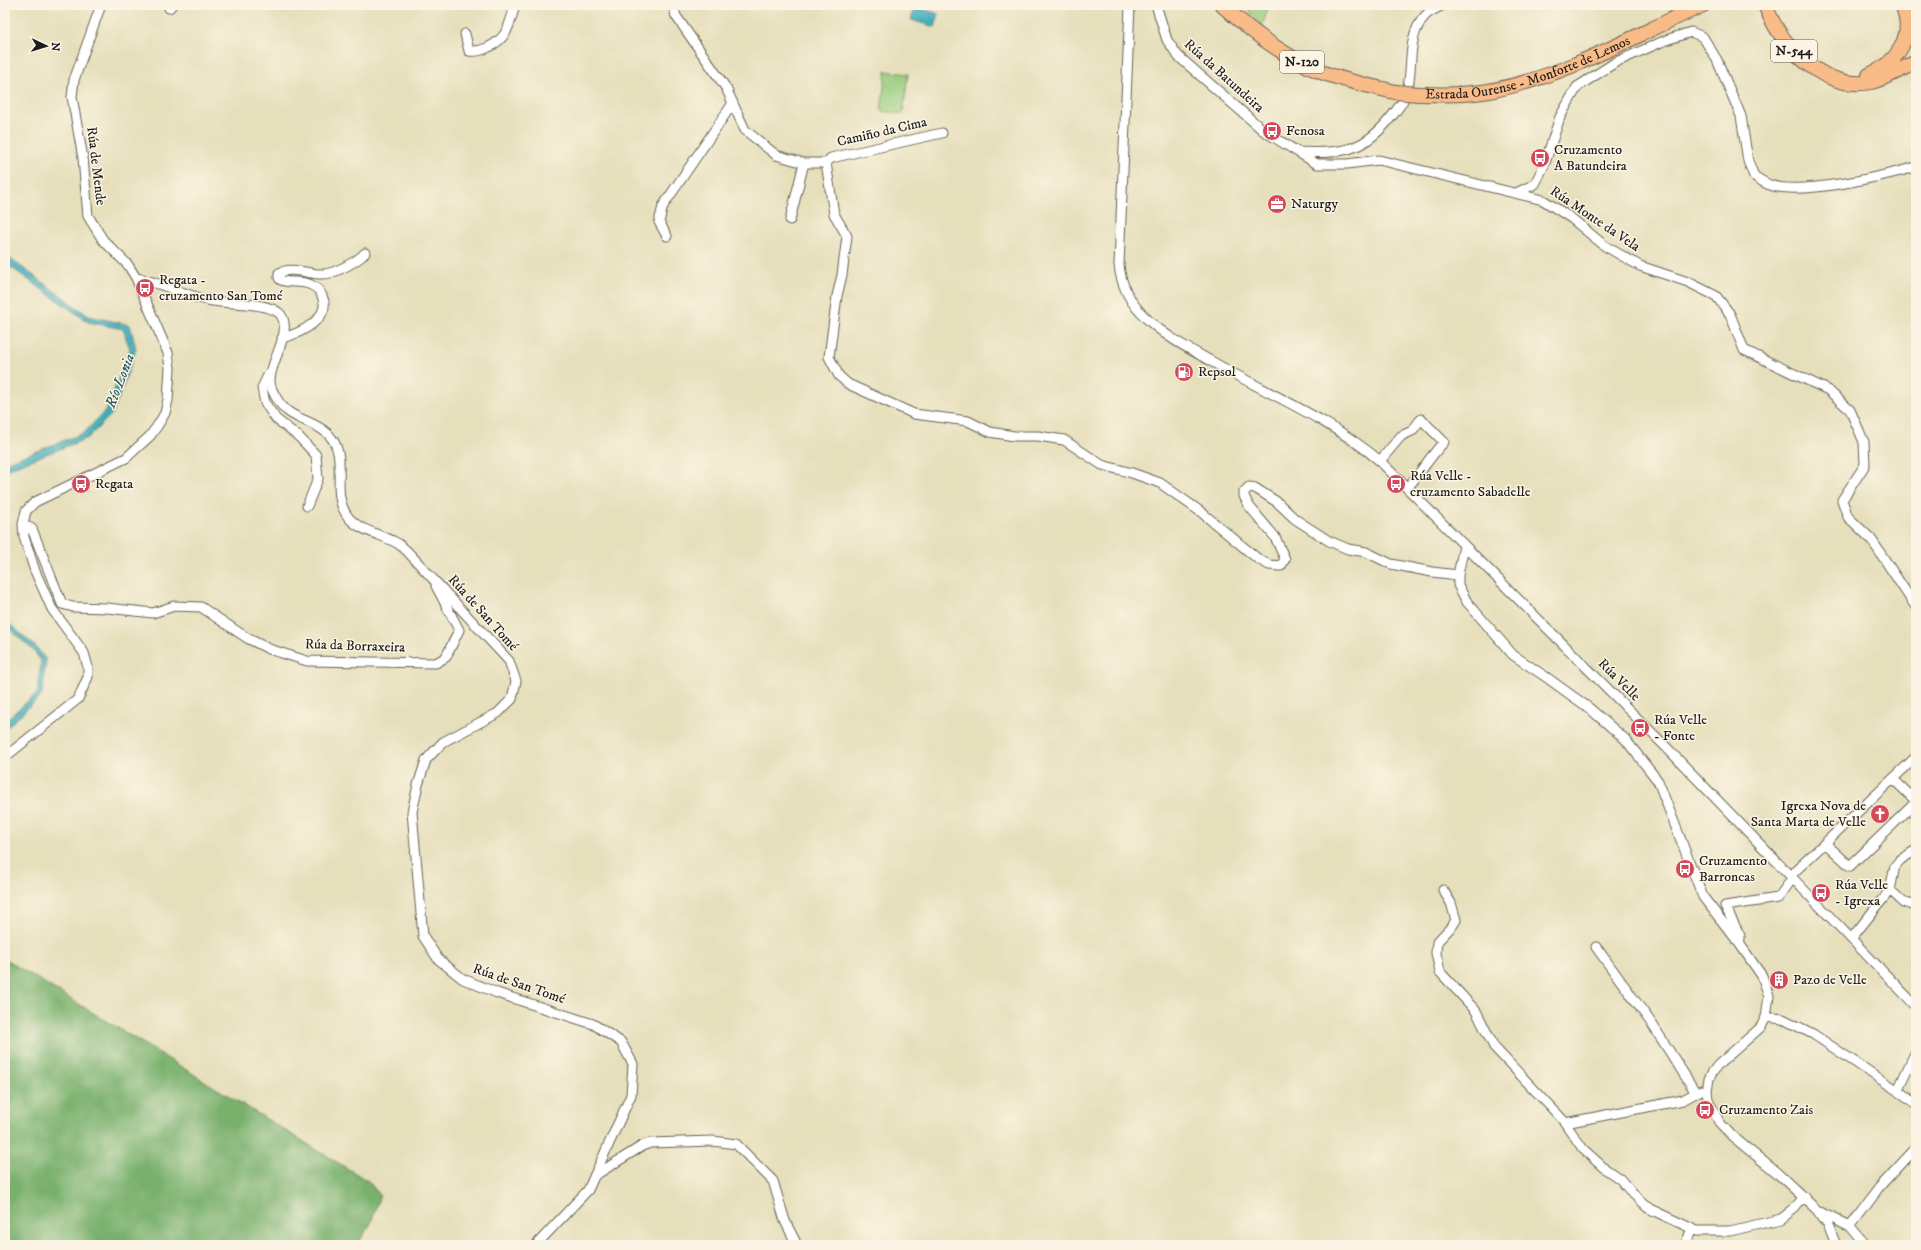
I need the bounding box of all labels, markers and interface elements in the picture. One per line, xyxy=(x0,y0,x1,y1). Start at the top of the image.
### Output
north arrow xyxy=(26,26,66,66)
street label: Estrada Ourense - Monforte de Lemos xyxy=(1425,32,1633,104)
street label: Rúa da Batundeira xyxy=(1180,35,1268,117)
road number: N-544 xyxy=(1771,40,1817,62)
text: N xyxy=(48,42,62,52)
road number: N-120 xyxy=(1280,51,1324,73)
street label: Camiño da Cima xyxy=(835,113,929,151)
bus stop icon: Fenosa xyxy=(1261,120,1283,142)
place label: Fenosa xyxy=(1286,122,1325,140)
street label: Rúa de Mende xyxy=(82,126,110,207)
place label: Cruzamento A Batundeira xyxy=(1554,141,1627,175)
bus stop icon: Cruzamento A Batundeira xyxy=(1529,147,1551,169)
street label: Rúa Monte da Vela xyxy=(1546,182,1644,256)
office icon: Naturgy xyxy=(1266,193,1288,215)
place label: Naturgy xyxy=(1291,195,1339,213)
place label: Regata - cruzamento San Tomé xyxy=(159,271,283,305)
bus stop icon: Regata - cruzamento San Tomé xyxy=(134,277,156,299)
water label: Río Lonia xyxy=(101,351,139,412)
fuel station icon: Repsol xyxy=(1173,361,1195,383)
place label: Repsol xyxy=(1198,363,1236,381)
place label: Rúa Velle - cruzamento Sabadelle xyxy=(1410,467,1531,501)
bus stop icon: Regata xyxy=(70,473,92,495)
bus stop icon: Rúa Velle - cruzamento Sabadelle xyxy=(1385,473,1407,495)
place label: Regata xyxy=(95,475,133,493)
street label: Rúa de San Tomé xyxy=(444,571,522,655)
street label: Rúa da Borraxeira xyxy=(305,635,405,657)
street label: Rúa Velle xyxy=(1594,655,1644,705)
place label: Rúa Velle - Fonte xyxy=(1654,711,1707,745)
bus stop icon: Rúa Velle - Fonte xyxy=(1629,717,1651,739)
place label: Igrexa Nova de Santa Marta de Velle xyxy=(1751,797,1866,831)
church icon: Igrexa Nova de Santa Marta de Velle xyxy=(1869,803,1891,825)
place label: Cruzamento Barroncas xyxy=(1699,852,1767,886)
bus stop icon: Cruzamento Barroncas xyxy=(1674,858,1696,880)
place label: Rúa Velle - Igrexa xyxy=(1835,876,1888,910)
bus stop icon: Rúa Velle - Igrexa xyxy=(1810,882,1832,904)
street label: Rúa de San Tomé xyxy=(470,960,568,1008)
building icon: Pazo de Velle xyxy=(1768,969,1790,991)
place label: Pazo de Velle xyxy=(1793,971,1867,989)
bus stop icon: Cruzamento Zais xyxy=(1694,1099,1716,1121)
place label: Cruzamento Zais xyxy=(1719,1101,1814,1119)

